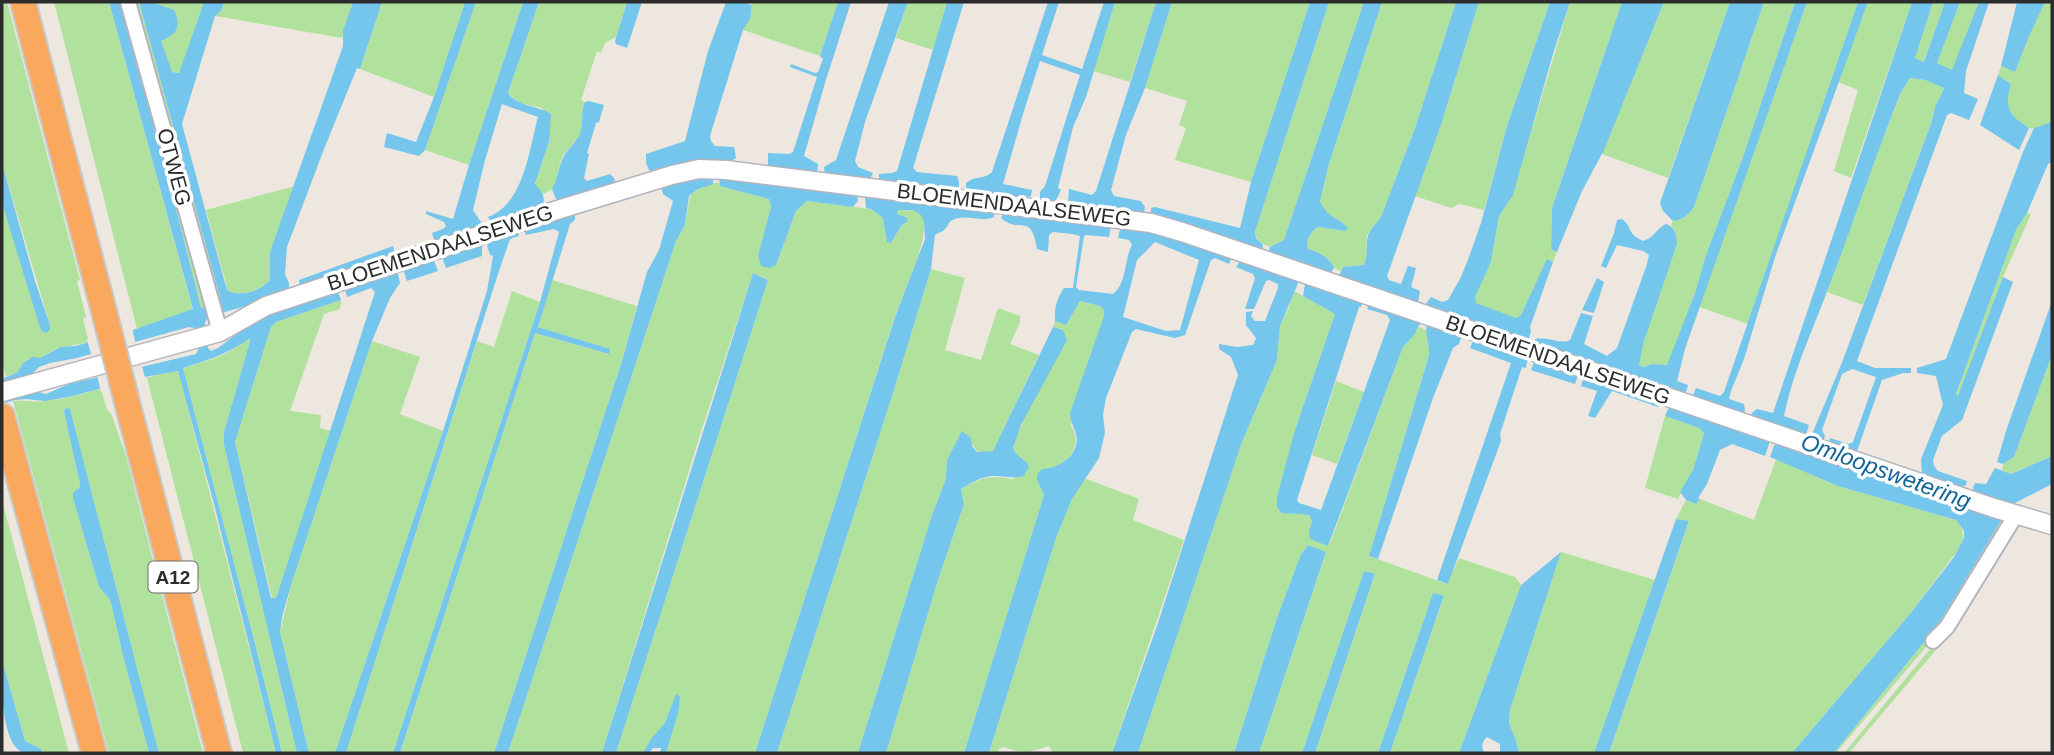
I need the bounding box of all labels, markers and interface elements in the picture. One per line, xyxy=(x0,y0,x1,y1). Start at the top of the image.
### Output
street label: OTWEG xyxy=(153,126,196,208)
street label: BLOEMENDAALSEWEG xyxy=(896,179,1132,230)
street label: BLOEMENDAALSEWEG xyxy=(324,200,555,295)
street label: BLOEMENDAALSEWEG xyxy=(1443,310,1673,409)
water label: Omloopswetering xyxy=(1797,428,1975,514)
road number: A12 xyxy=(148,562,198,592)

